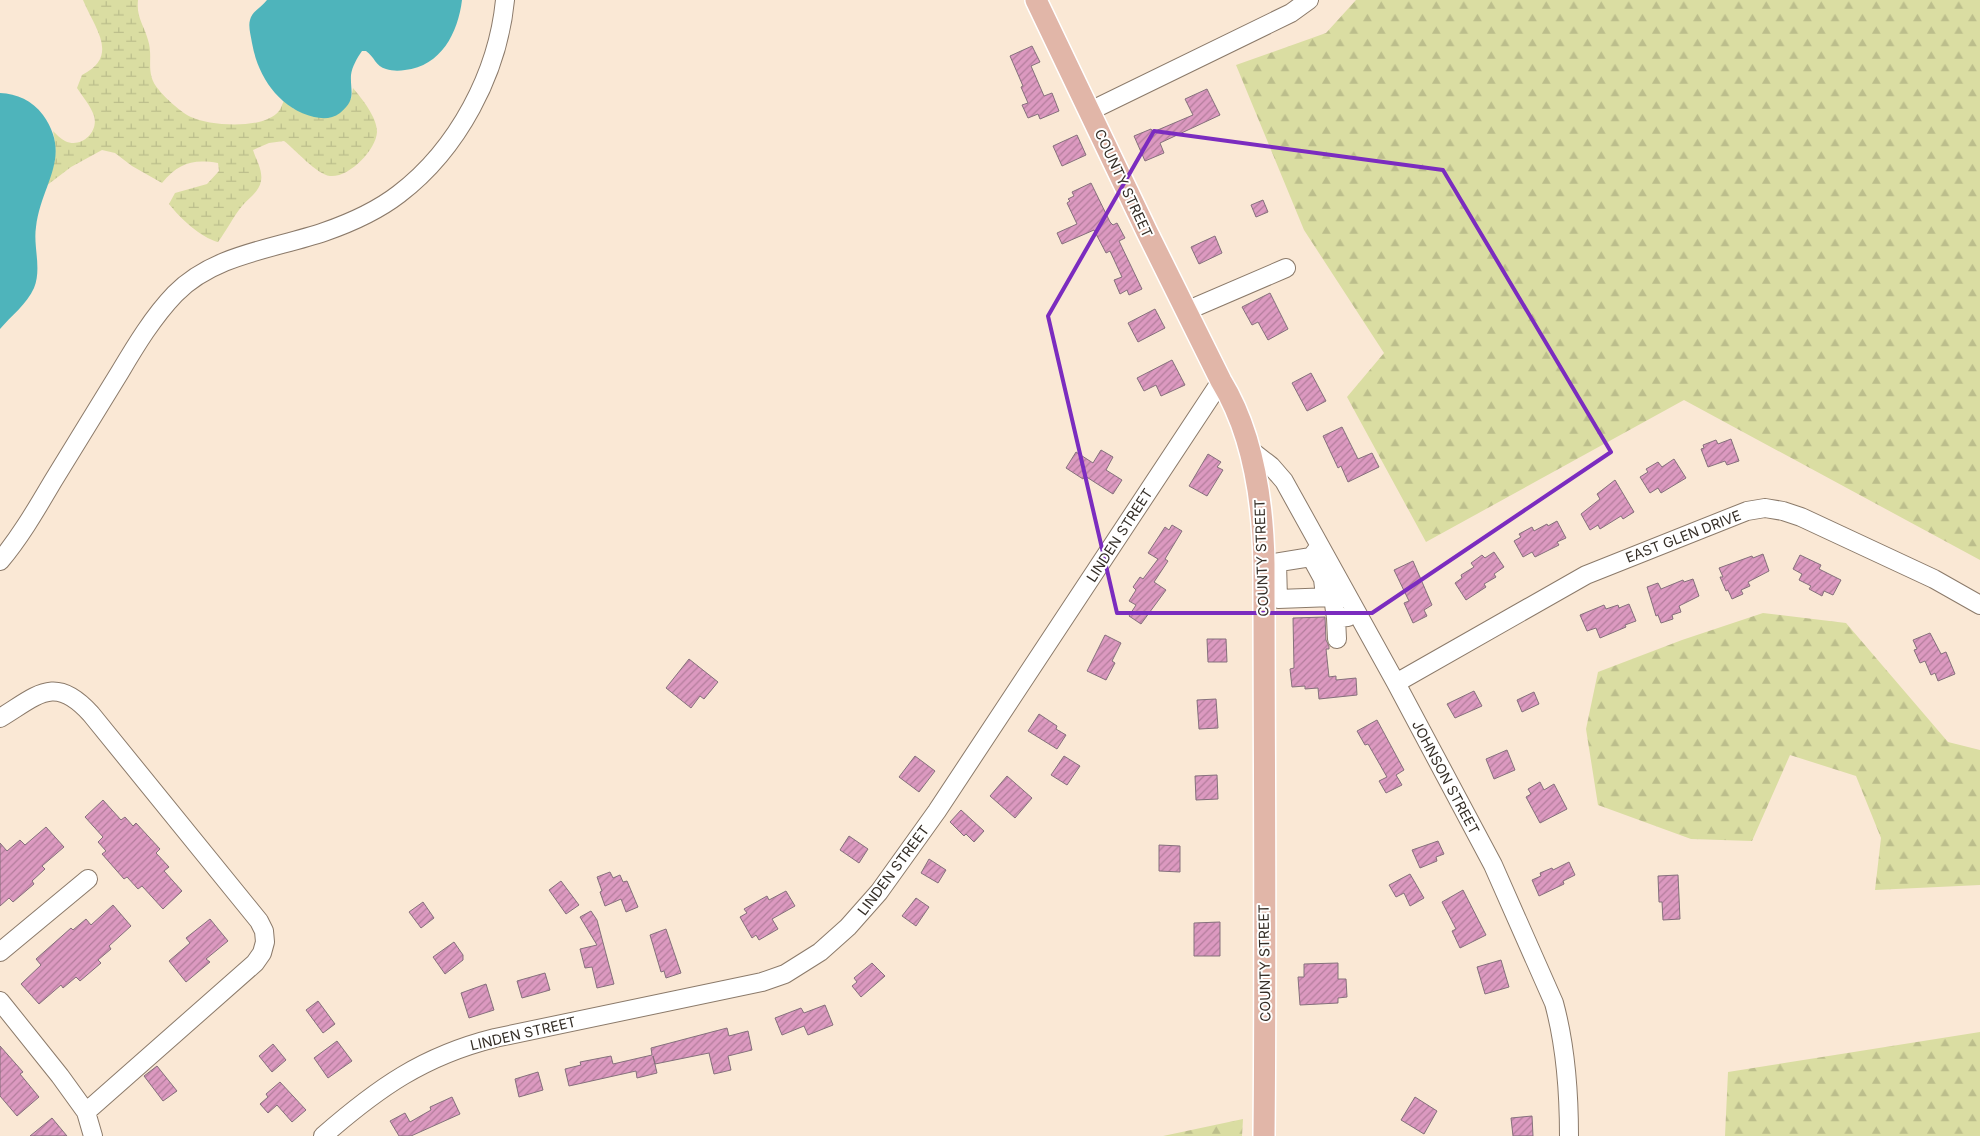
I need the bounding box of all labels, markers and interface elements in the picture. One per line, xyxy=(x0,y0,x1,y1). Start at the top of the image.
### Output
street label: COUNTY STREET xyxy=(1091,126,1157,240)
street label: LINDEN STREET xyxy=(1082,485,1156,585)
street label: COUNTY STREET xyxy=(1250,499,1272,617)
street label: EAST GLEN DRIVE xyxy=(1623,506,1743,566)
street label: JOHNSON STREET xyxy=(1409,717,1483,837)
street label: LINDEN STREET xyxy=(854,822,932,918)
street label: COUNTY STREET xyxy=(1254,904,1274,1022)
street label: LINDEN STREET xyxy=(468,1013,578,1053)

